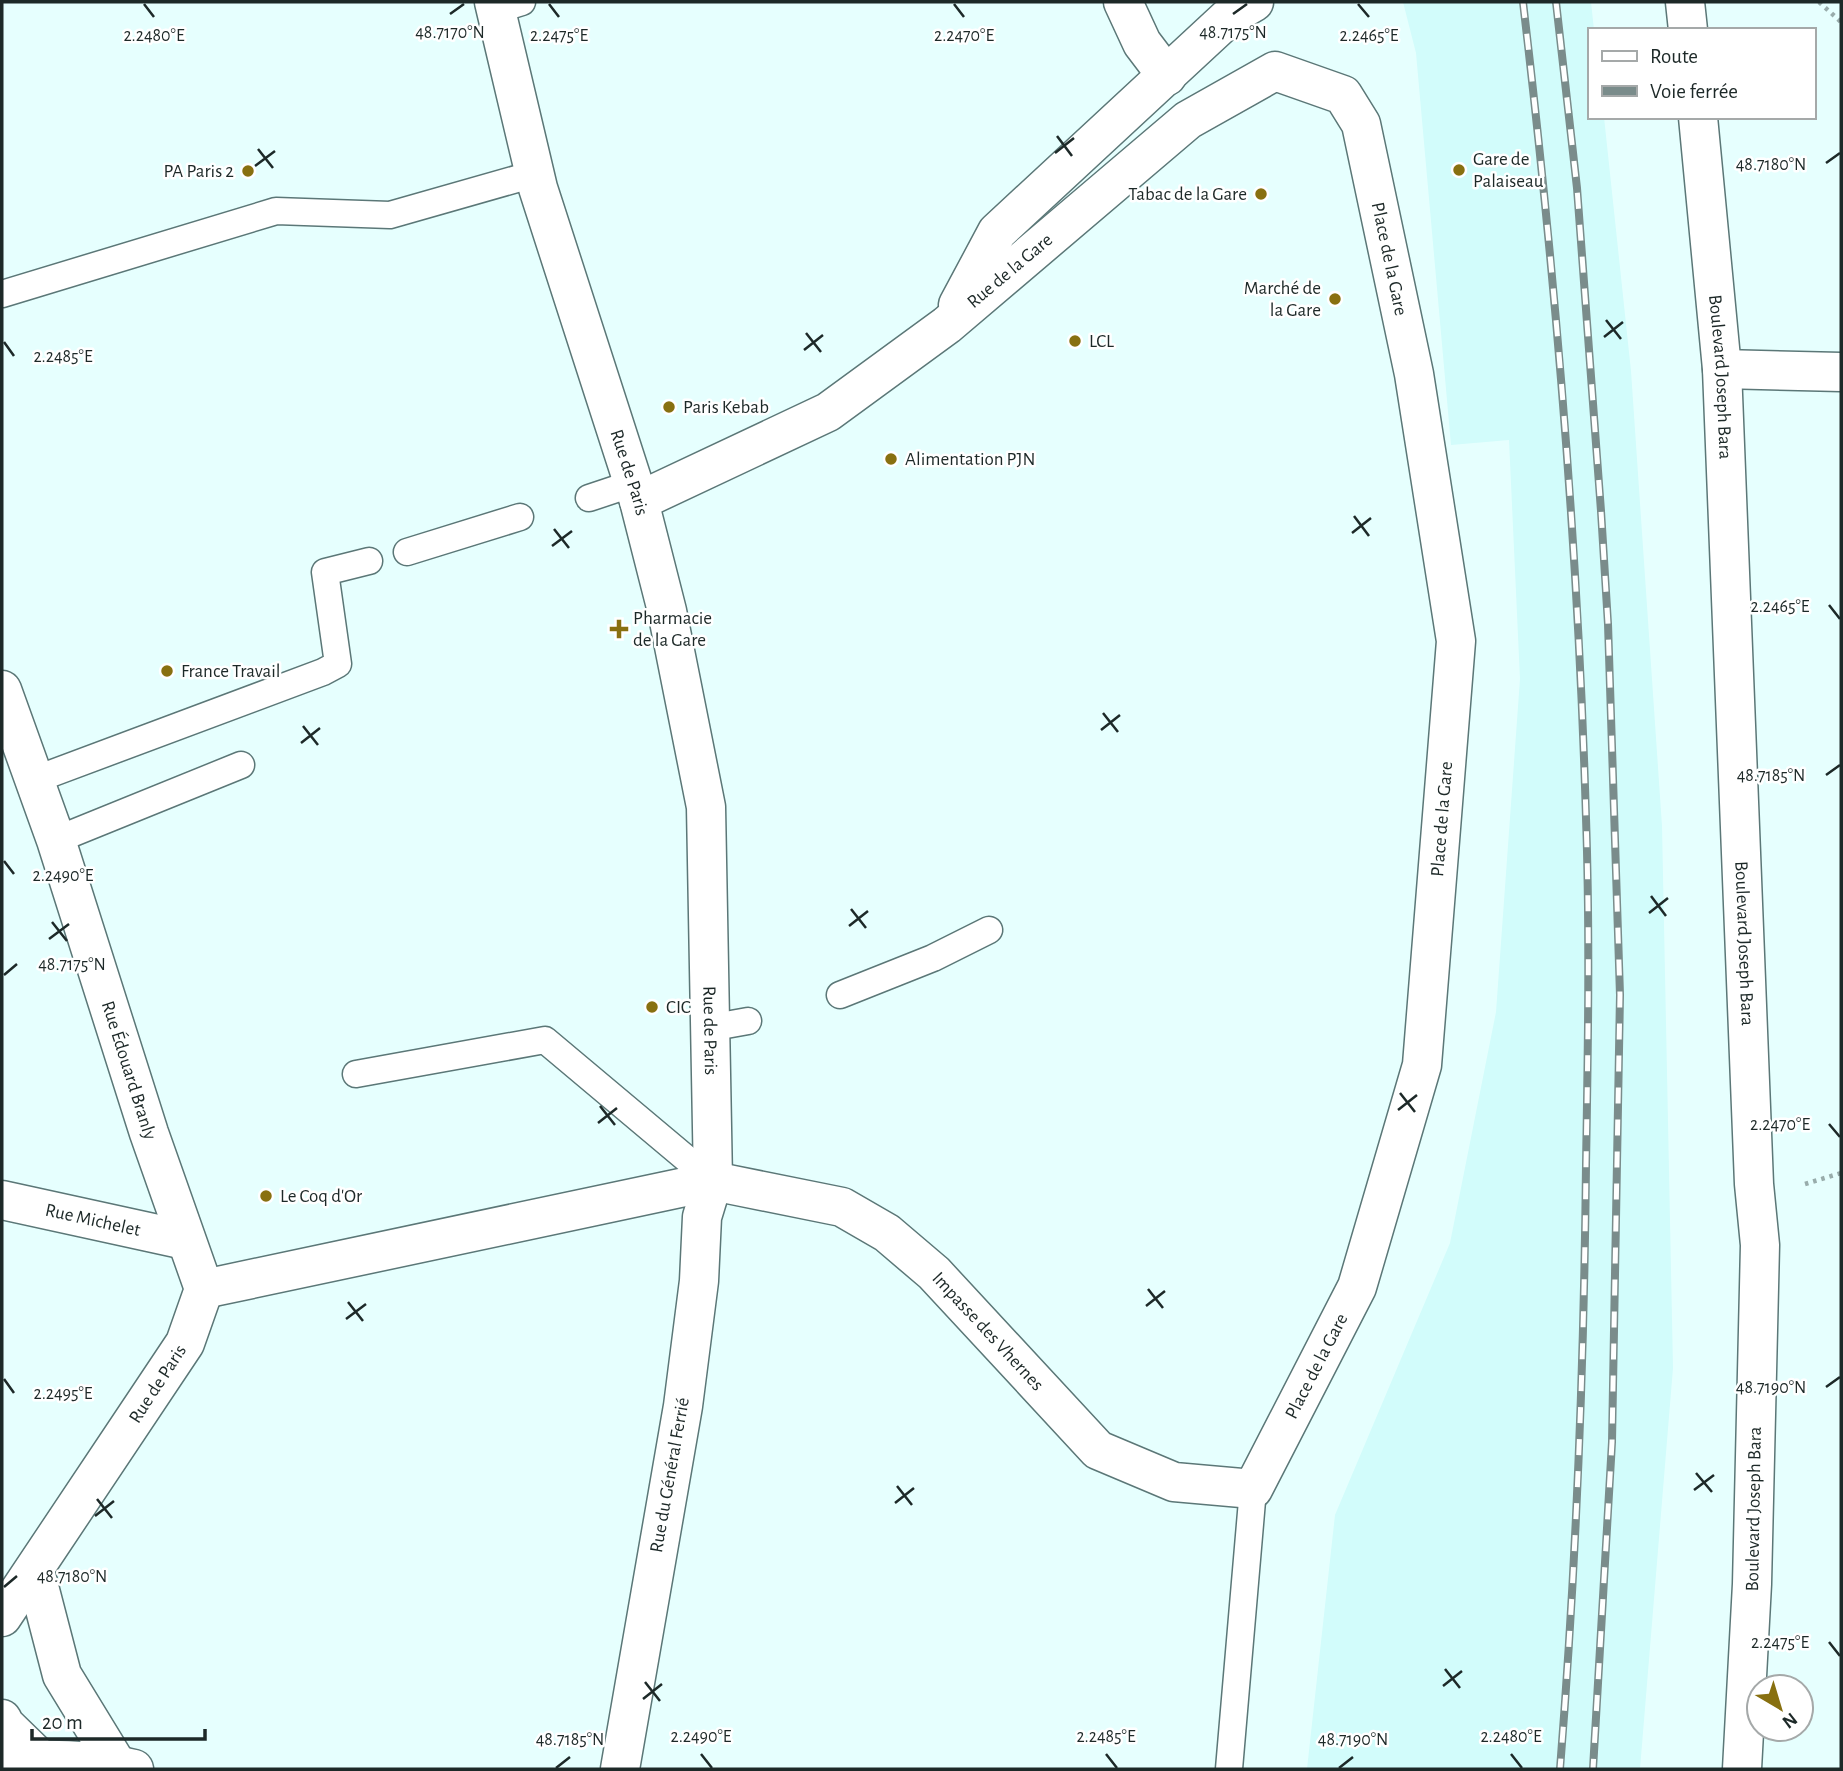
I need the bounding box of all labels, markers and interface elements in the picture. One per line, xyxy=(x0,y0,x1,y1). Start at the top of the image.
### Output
text: 48.7170°N xyxy=(415,24,485,42)
text: 48.7175°N xyxy=(1199,24,1267,42)
text: 2.2480°E xyxy=(123,27,185,45)
text: 2.2475°E xyxy=(530,27,588,45)
text: 2.2470°E xyxy=(934,27,994,45)
text: 2.2465°E xyxy=(1339,27,1399,45)
legend xyxy=(1588,28,1815,119)
text: Route xyxy=(1650,46,1698,67)
text: Voie ferrée xyxy=(1650,81,1738,102)
place label: Gare de Palaiseau xyxy=(1473,150,1544,191)
text: 48.7180°N xyxy=(1736,156,1806,174)
place label: PA Paris 2 xyxy=(163,162,234,181)
marker: Gare de Palaiseau xyxy=(1451,162,1467,178)
marker: PA Paris 2 xyxy=(240,163,256,179)
place label: Tabac de la Gare xyxy=(1128,185,1247,204)
marker: Tabac de la Gare xyxy=(1253,186,1269,202)
street label: Place de la Gare xyxy=(1368,201,1410,317)
street label: Rue de la Gare xyxy=(964,230,1056,312)
place label: Marché de la Gare xyxy=(1244,279,1321,320)
marker: Marché de la Gare xyxy=(1327,291,1343,307)
street label: Boulevard Joseph Bara xyxy=(1705,294,1735,460)
place label: LCL xyxy=(1089,332,1114,351)
marker: LCL xyxy=(1067,333,1083,349)
text: 2.2485°E xyxy=(33,348,93,366)
place label: Paris Kebab xyxy=(683,398,769,417)
marker: Paris Kebab xyxy=(661,399,677,415)
street label: Rue de Paris xyxy=(607,427,652,517)
place label: Alimentation PJN xyxy=(905,450,1035,469)
marker: Alimentation PJN xyxy=(883,451,899,467)
text: 2.2465°E xyxy=(1750,598,1810,616)
place label: Pharmacie de la Gare xyxy=(633,609,712,650)
marker: Pharmacie de la Gare xyxy=(611,621,627,637)
place label: France Travail xyxy=(181,662,280,681)
marker: France Travail xyxy=(159,663,175,679)
street label: Place de la Gare xyxy=(1428,761,1456,877)
text: 48.7185°N xyxy=(1737,767,1805,785)
street label: Boulevard Joseph Bara xyxy=(1732,861,1757,1026)
text: 2.2490°E xyxy=(32,867,94,885)
text: 48.7175°N xyxy=(38,956,106,974)
street label: Rue de Paris xyxy=(700,986,721,1075)
place label: CIC xyxy=(666,998,691,1017)
street label: Rue Édouard Branly xyxy=(98,999,160,1142)
marker: CIC xyxy=(644,999,660,1015)
text: 2.2470°E xyxy=(1750,1116,1810,1134)
place label: Le Coq d'Or xyxy=(280,1187,362,1206)
marker: Le Coq d'Or xyxy=(258,1188,274,1204)
street label: Rue Michelet xyxy=(44,1200,142,1239)
street label: Impasse des Vhernes xyxy=(929,1268,1047,1394)
street label: Place de la Gare xyxy=(1281,1310,1351,1422)
street label: Rue de Paris xyxy=(126,1341,190,1427)
text: 48.7190°N xyxy=(1736,1379,1806,1397)
text: 2.2495°E xyxy=(33,1385,93,1403)
street label: Rue du Général Ferrié xyxy=(647,1396,693,1554)
street label: Boulevard Joseph Bara xyxy=(1743,1426,1765,1592)
text: 48.7180°N xyxy=(37,1568,107,1586)
text: 2.2475°E xyxy=(1751,1634,1809,1652)
north arrow xyxy=(1745,1673,1815,1743)
scale bar xyxy=(32,1698,205,1742)
text: N xyxy=(1778,1709,1801,1732)
text: 20 m xyxy=(42,1712,83,1733)
text: 2.2490°E xyxy=(670,1728,732,1746)
text: 2.2485°E xyxy=(1076,1728,1136,1746)
text: 2.2480°E xyxy=(1480,1728,1542,1746)
text: 48.7185°N xyxy=(536,1731,604,1749)
text: 48.7190°N xyxy=(1318,1731,1388,1749)

